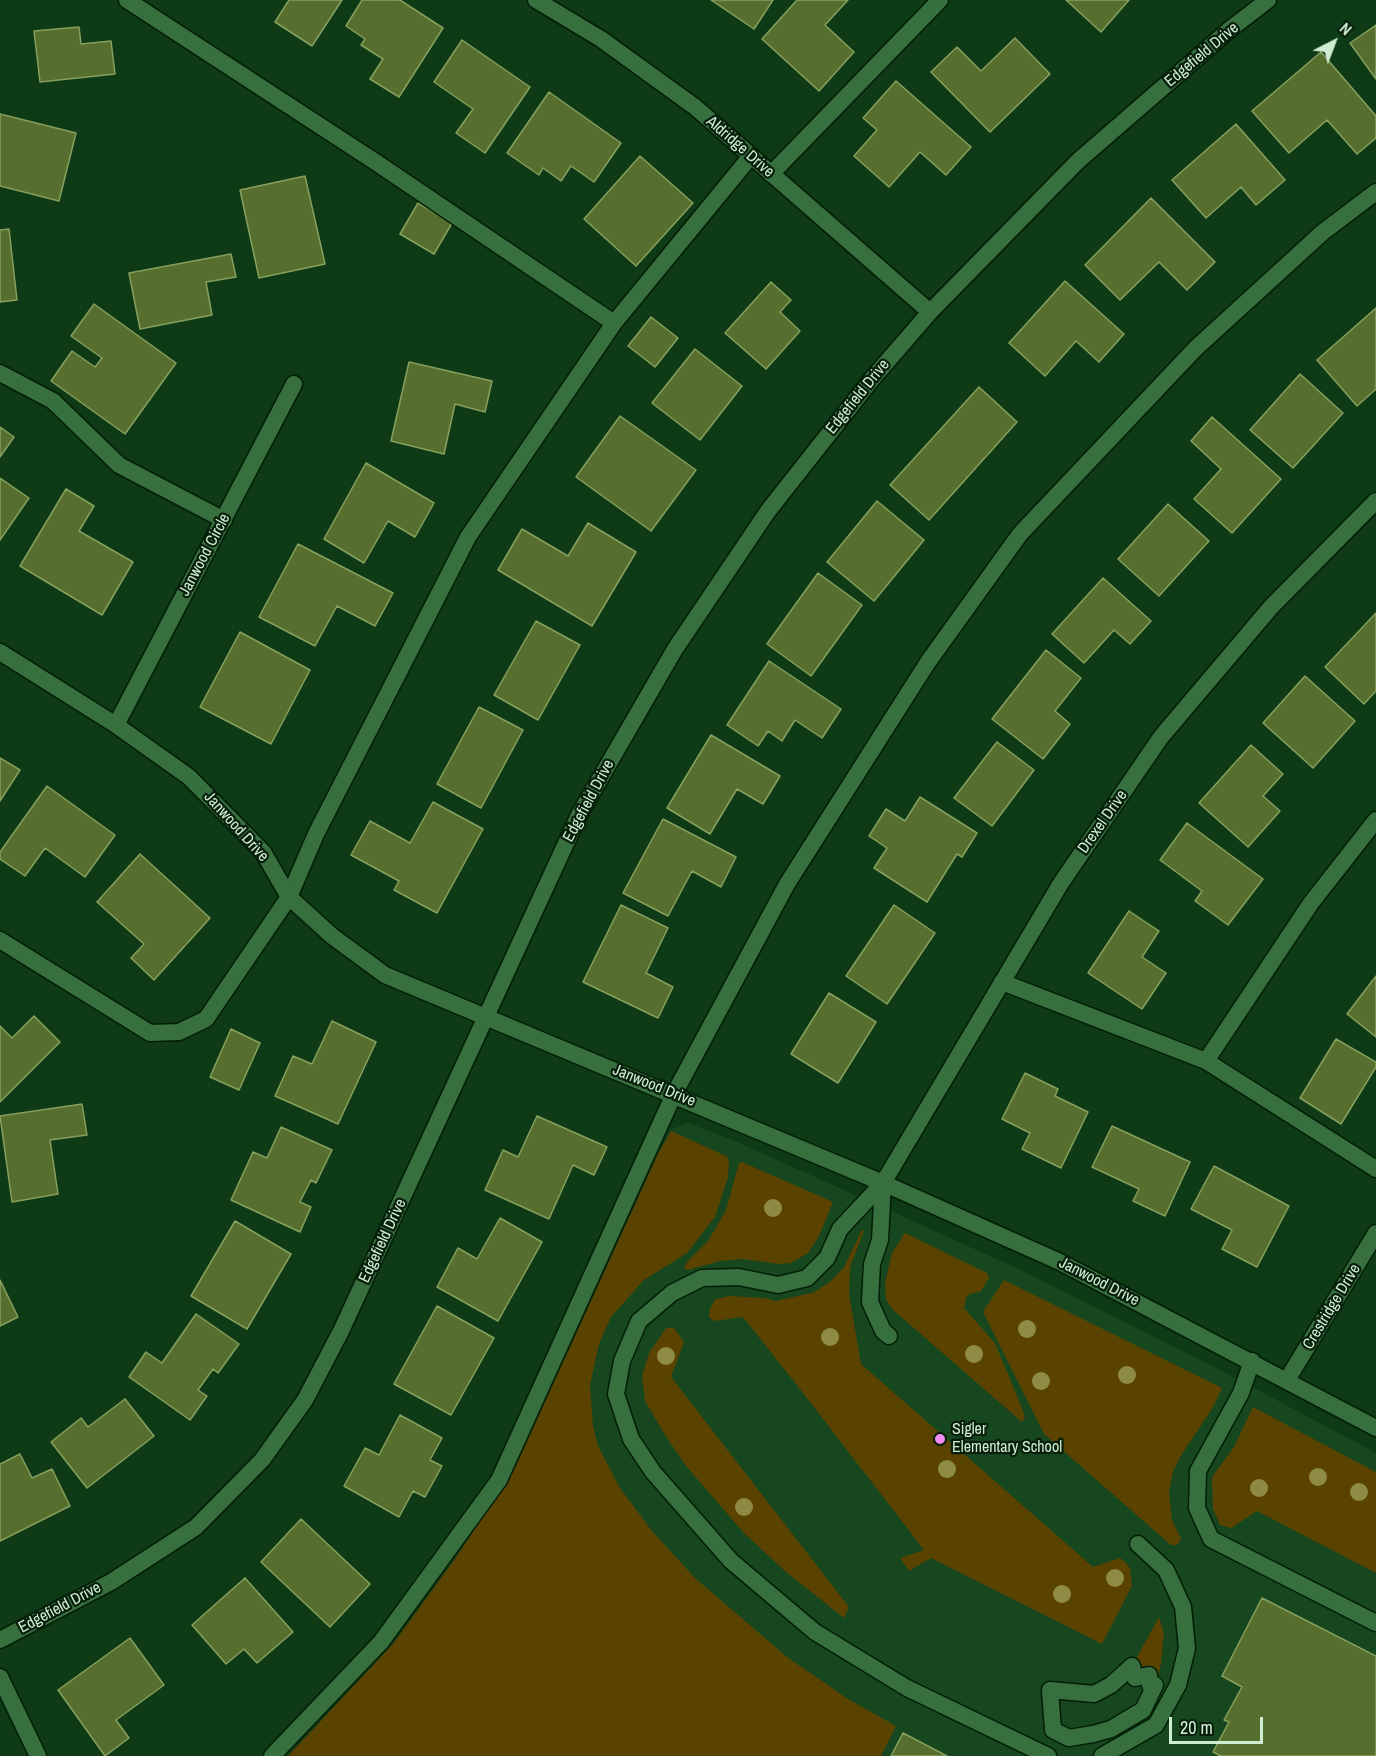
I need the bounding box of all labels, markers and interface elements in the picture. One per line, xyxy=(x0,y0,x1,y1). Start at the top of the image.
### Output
north arrow xyxy=(1304,12,1364,72)
text: N xyxy=(1335,17,1357,40)
street label: Edgefield Drive xyxy=(1161,19,1243,91)
street label: Aldridge Drive xyxy=(702,112,778,182)
street label: Edgefield Drive xyxy=(822,356,894,438)
street label: Janwood Circle xyxy=(175,511,235,599)
street label: Edgefield Drive xyxy=(559,757,619,845)
street label: Drexel Drive xyxy=(1074,787,1132,857)
street label: Janwood Drive xyxy=(200,788,272,866)
street label: Janwood Drive xyxy=(610,1061,698,1111)
street label: Edgefield Drive xyxy=(355,1196,411,1286)
street label: Janwood Drive xyxy=(1056,1254,1142,1310)
street label: Crestridge Drive xyxy=(1299,1261,1365,1353)
place label: Sigler Elementary School xyxy=(952,1420,1062,1458)
marker: Sigler Elementary School xyxy=(933,1432,947,1446)
street label: Edgefield Drive xyxy=(16,1578,104,1638)
scale bar xyxy=(1172,1705,1266,1743)
text: 20 m xyxy=(1180,1715,1213,1740)

